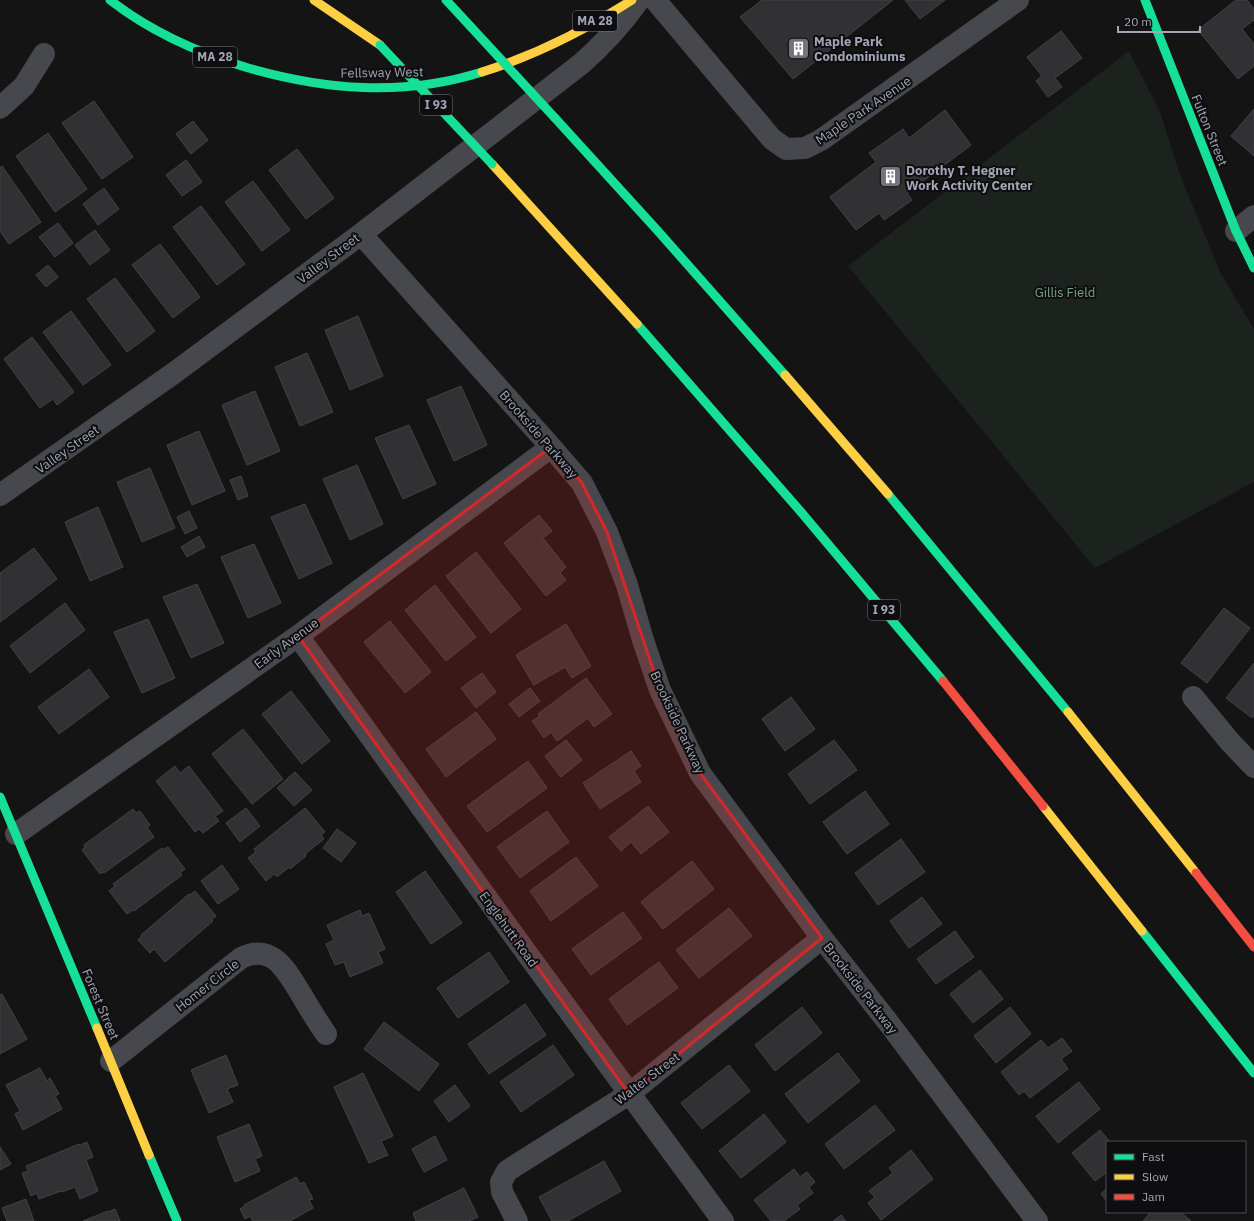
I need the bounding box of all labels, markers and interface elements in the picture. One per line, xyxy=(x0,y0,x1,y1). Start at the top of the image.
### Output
scale bar xyxy=(1118,8,1200,34)
road number: MA 28 xyxy=(573,11,617,31)
text: 20 m xyxy=(1124,14,1152,29)
place label: Maple Park Condominiums xyxy=(814,33,906,65)
building icon: Maple Park Condominiums xyxy=(786,35,812,61)
road number: MA 28 xyxy=(193,47,237,67)
street label: Fellsway West xyxy=(340,63,424,82)
street label: Maple Park Avenue xyxy=(812,72,914,149)
street label: Fulton Street xyxy=(1187,92,1232,168)
road number: I 93 xyxy=(420,95,452,115)
place label: Dorothy T. Hegner Work Activity Center xyxy=(906,162,1033,194)
building icon: Dorothy T. Hegner Work Activity Center xyxy=(878,164,904,190)
street label: Valley Street xyxy=(294,229,363,287)
park label: Gillis Field xyxy=(1035,284,1095,301)
street label: Brookside Parkway xyxy=(496,387,582,482)
street label: Valley Street xyxy=(32,421,102,478)
road number: I 93 xyxy=(868,600,900,620)
street label: Early Avenue xyxy=(251,614,322,673)
street label: Brookside Parkway xyxy=(646,668,709,777)
street label: Englehutt Road xyxy=(475,888,542,970)
street label: Brookside Parkway xyxy=(820,939,902,1038)
street label: Homer Circle xyxy=(172,955,243,1016)
street label: Forest Street xyxy=(78,966,123,1042)
street label: Walter Street xyxy=(611,1048,683,1108)
legend xyxy=(1106,1141,1246,1213)
text: Fast xyxy=(1142,1149,1165,1164)
text: Slow xyxy=(1142,1169,1168,1184)
text: Jam xyxy=(1142,1189,1165,1204)

